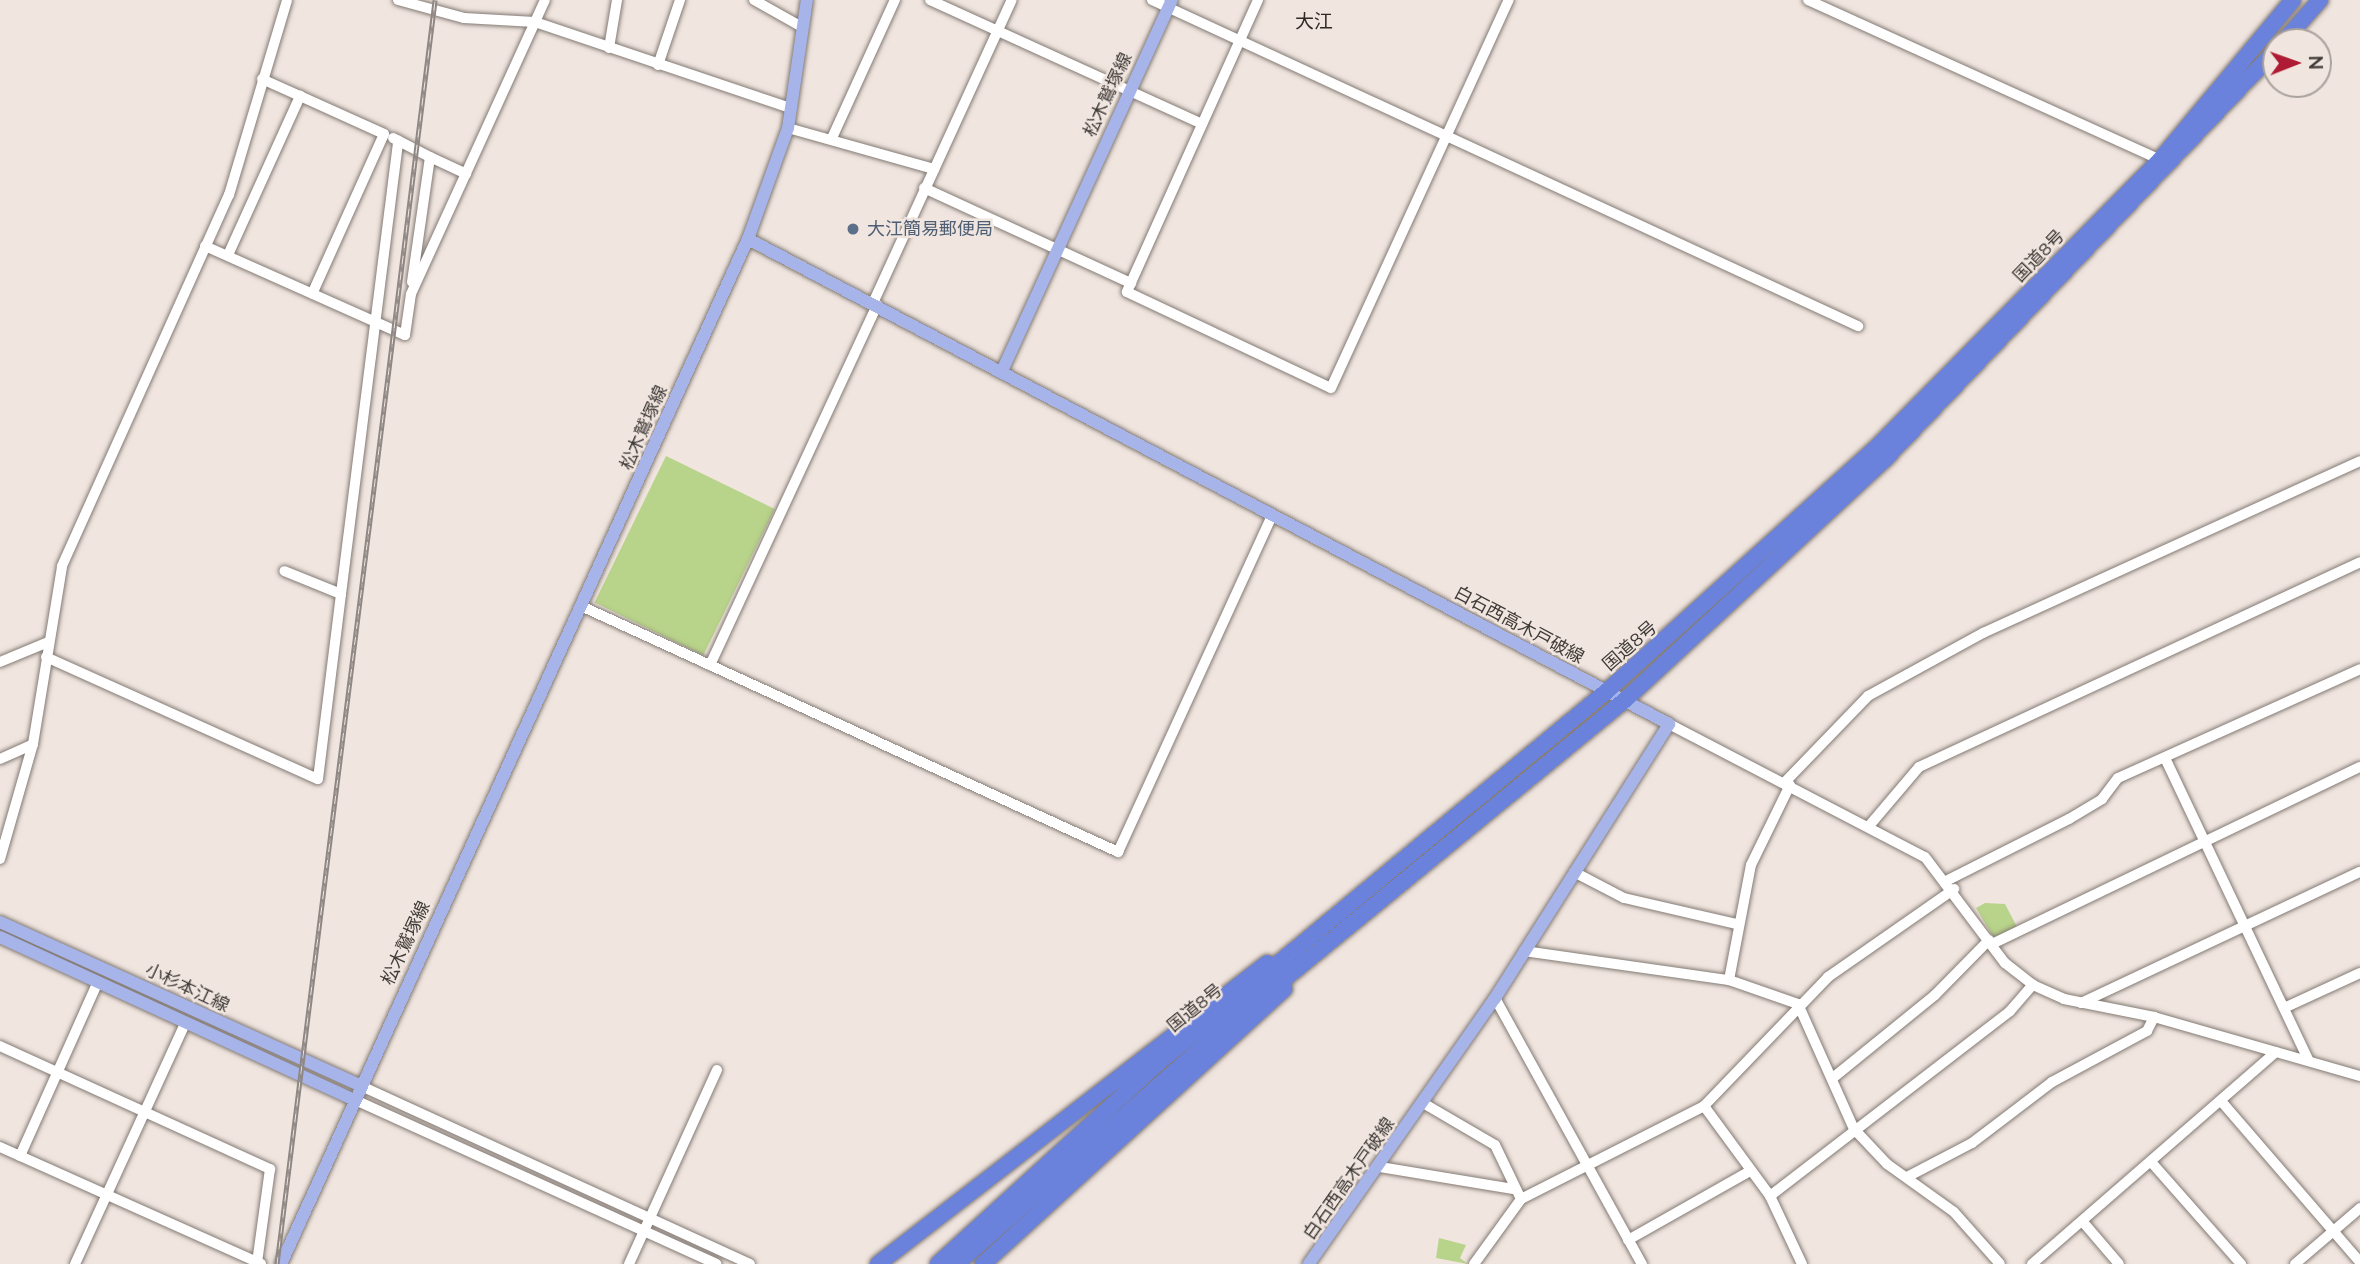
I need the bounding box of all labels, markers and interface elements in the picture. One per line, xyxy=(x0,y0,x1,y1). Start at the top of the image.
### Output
district label: 大江 xyxy=(1295,11,1333,33)
north arrow xyxy=(2262,28,2332,98)
street label: 松木鷲塚線 xyxy=(1079,50,1137,140)
text: N xyxy=(2304,55,2328,70)
place label: 大江簡易郵便局 xyxy=(867,218,993,240)
marker: 大江簡易郵便局 xyxy=(845,221,861,237)
street label: 国道8号 xyxy=(2009,225,2069,287)
street label: 松木鷲塚線 xyxy=(616,382,672,474)
street label: 白石西高木戸破線 xyxy=(1450,582,1588,668)
street label: 国道8号 xyxy=(1598,617,1662,675)
street label: 松木鷲塚線 xyxy=(377,898,435,988)
street label: 小杉本江線 xyxy=(142,959,232,1017)
street label: 国道8号 xyxy=(1163,979,1227,1037)
street label: 白石西高木戸破線 xyxy=(1299,1114,1399,1244)

